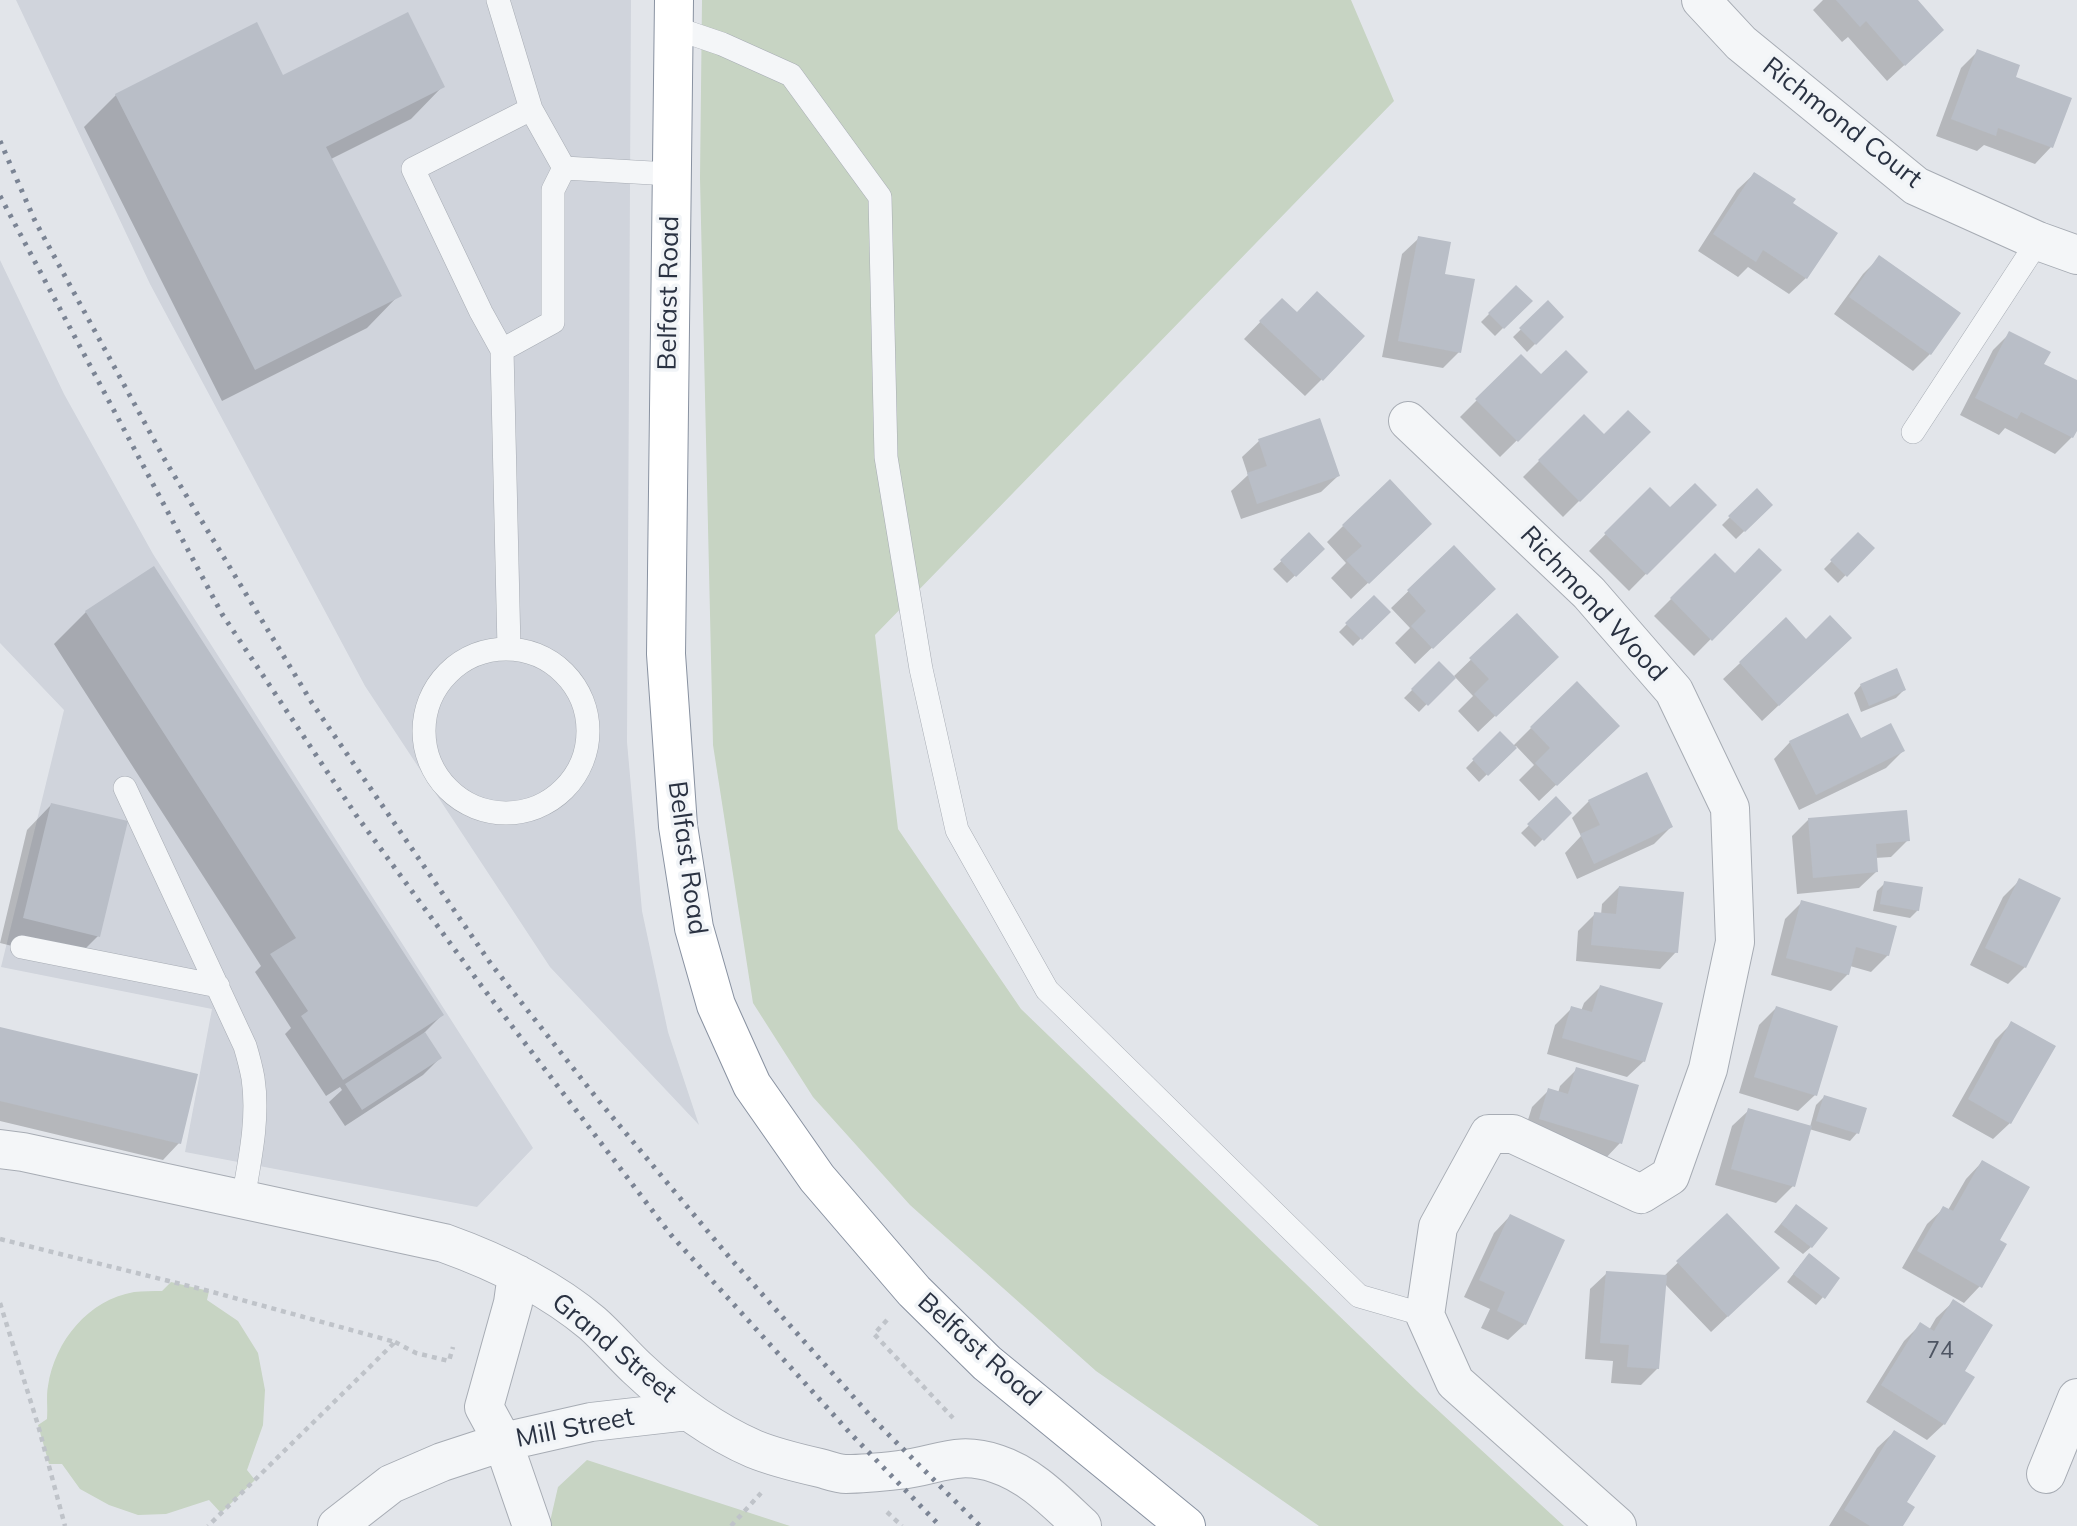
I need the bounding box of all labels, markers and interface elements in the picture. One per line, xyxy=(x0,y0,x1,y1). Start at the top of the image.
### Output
street label: Richmond Court xyxy=(1756,51,1928,195)
street label: Belfast Road xyxy=(652,215,686,371)
street label: Richmond Wood xyxy=(1513,520,1673,688)
street label: Belfast Road xyxy=(661,779,713,937)
street label: Grand Street xyxy=(545,1287,683,1409)
street label: Belfast Road xyxy=(911,1287,1047,1413)
house number: 74 xyxy=(1926,1337,1954,1365)
street label: Mill Street xyxy=(513,1401,637,1455)

